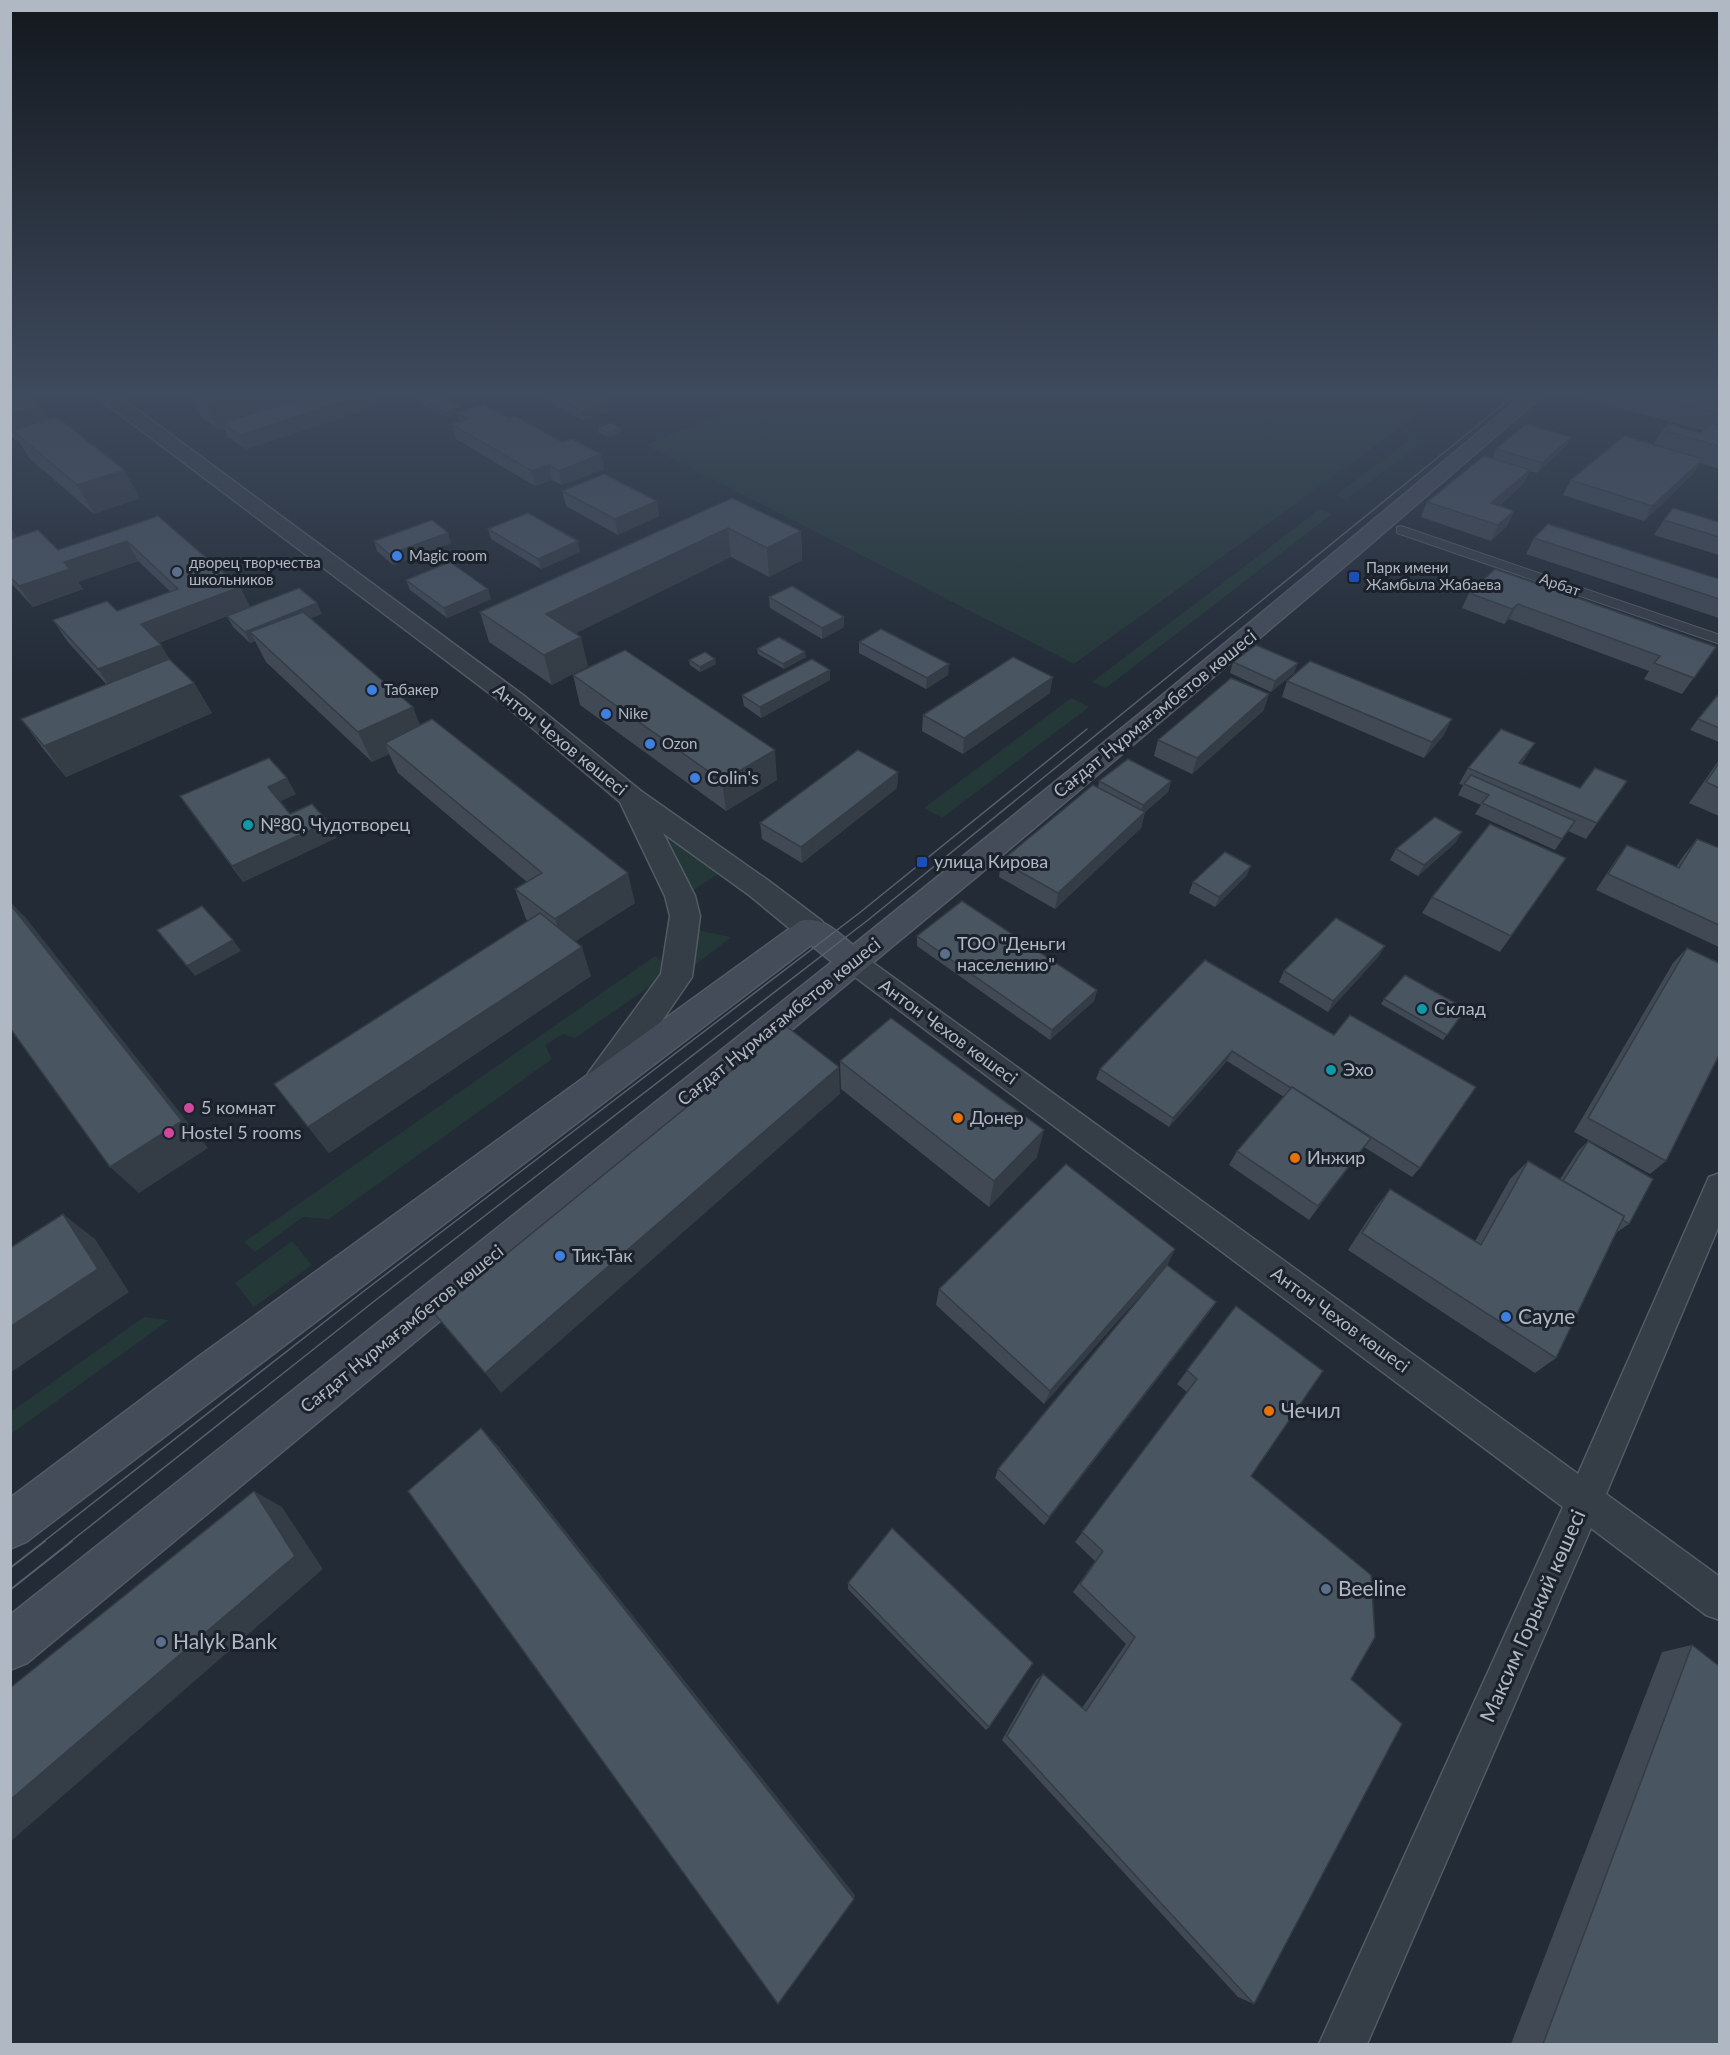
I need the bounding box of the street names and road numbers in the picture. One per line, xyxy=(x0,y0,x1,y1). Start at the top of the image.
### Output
street label: Арбат xyxy=(1537,569,1584,600)
street label: Сағдат Нұрмағамбетов көшесі xyxy=(1048,625,1260,802)
street label: Антон Чехов көшесі xyxy=(489,679,632,800)
street label: Сағдат Нұрмағамбетов көшесі xyxy=(672,933,884,1110)
street label: Антон Чехов көшесі xyxy=(875,974,1022,1089)
street label: Сағдат Нұрмағамбетов көшесі xyxy=(295,1240,507,1417)
street label: Антон Чехов көшесі xyxy=(1267,1262,1414,1377)
street label: Максим Горький көшесі xyxy=(1473,1505,1590,1726)

